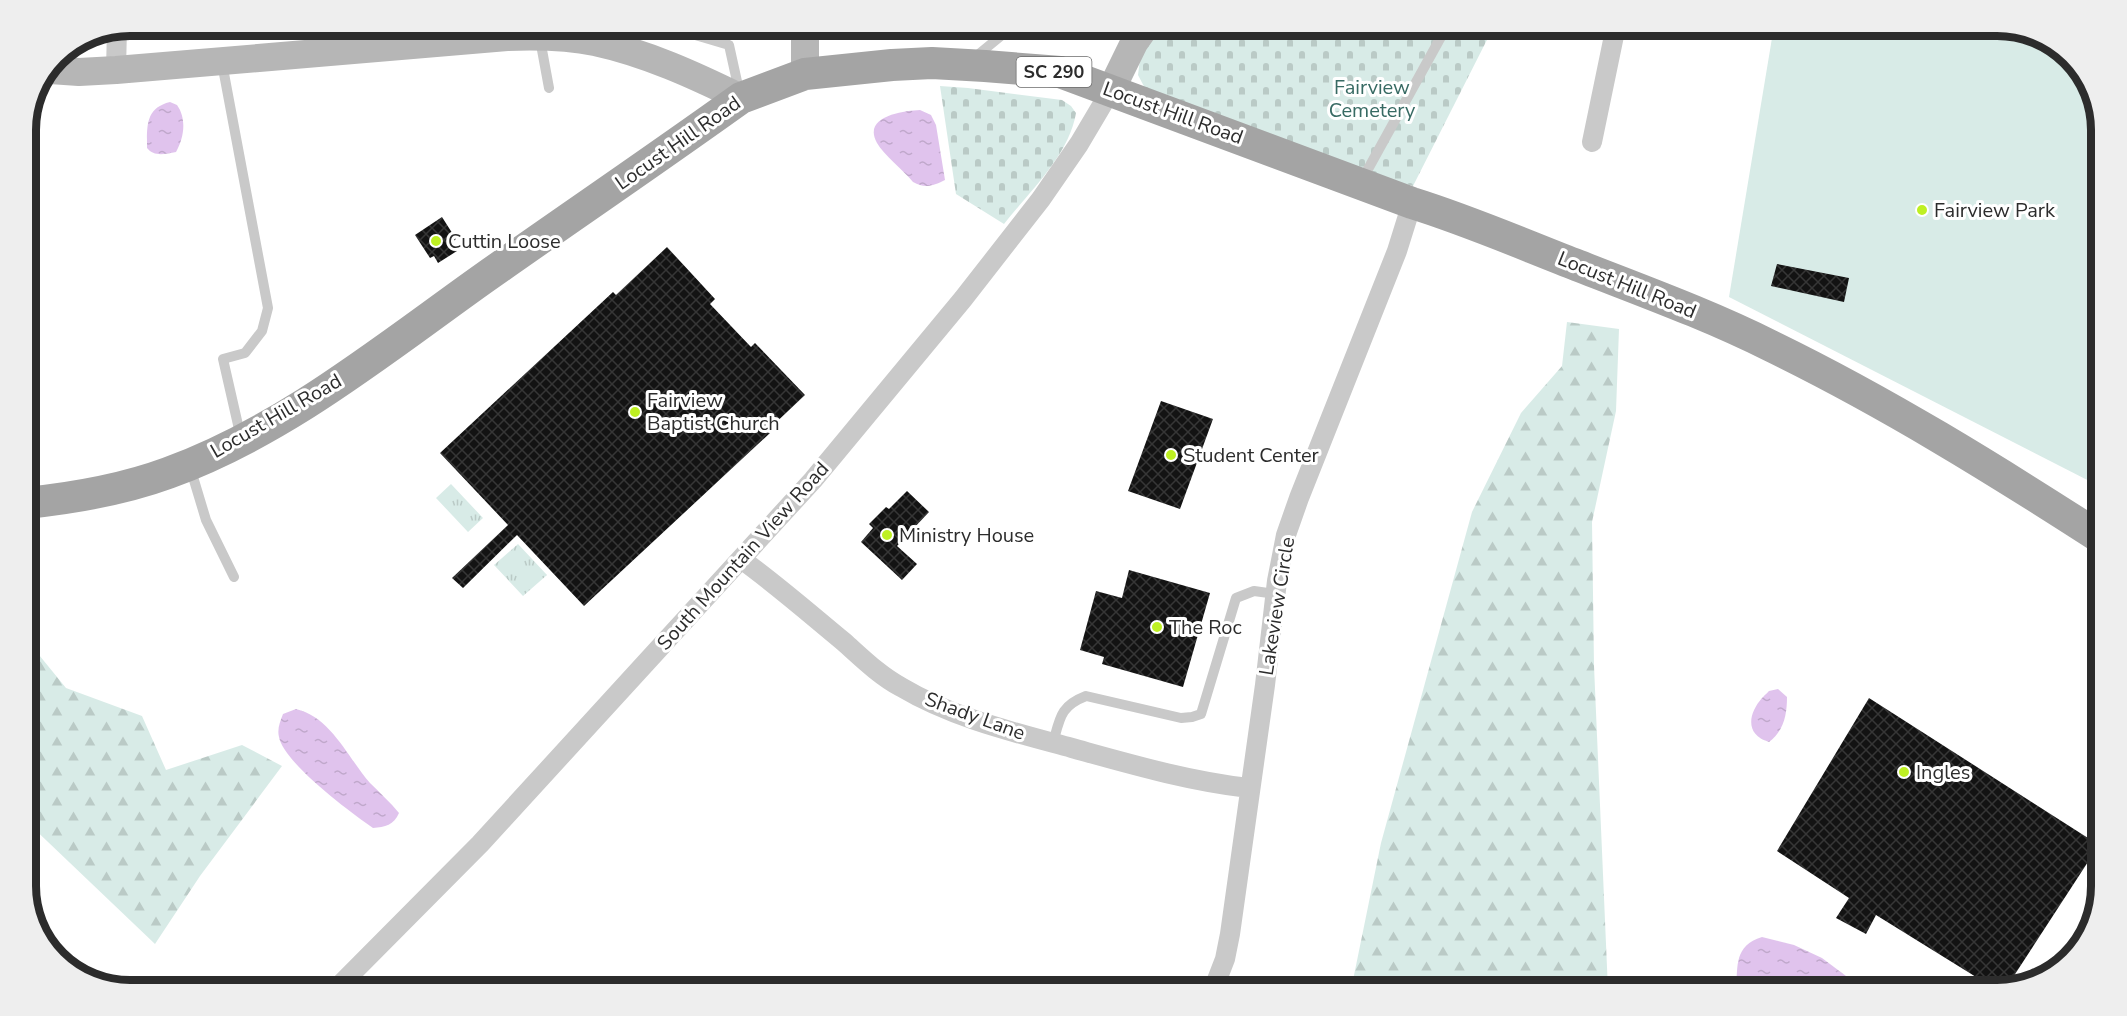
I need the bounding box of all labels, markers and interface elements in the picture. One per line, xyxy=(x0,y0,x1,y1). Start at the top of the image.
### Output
road number: SC 290 xyxy=(1016,57,1092,87)
park label: Fairview Cemetery xyxy=(1329,74,1416,124)
street label: Locust Hill Road xyxy=(1099,75,1247,151)
street label: Locust Hill Road xyxy=(610,90,746,196)
place label: Fairview Park xyxy=(1934,197,2056,224)
marker: Fairview Park xyxy=(1915,203,1929,217)
place label: Cuttin Loose xyxy=(448,228,561,255)
marker: Cuttin Loose xyxy=(429,234,443,248)
street label: Locust Hill Road xyxy=(1554,245,1700,325)
street label: Locust Hill Road xyxy=(205,367,347,465)
place label: Fairview Baptist Church xyxy=(647,387,780,437)
marker: Fairview Baptist Church xyxy=(628,405,642,419)
place label: Student Center xyxy=(1183,442,1319,469)
marker: Student Center xyxy=(1164,448,1178,462)
street label: South Mountain View Road xyxy=(651,456,835,656)
place label: Ministry House xyxy=(899,522,1034,549)
marker: Ministry House xyxy=(880,528,894,542)
street label: Lakeview Circle xyxy=(1253,535,1301,677)
place label: The Roc xyxy=(1169,614,1242,641)
marker: The Roc xyxy=(1150,620,1164,634)
street label: Shady Lane xyxy=(921,685,1029,747)
place label: Ingles xyxy=(1916,759,1970,786)
marker: Ingles xyxy=(1897,765,1911,779)

